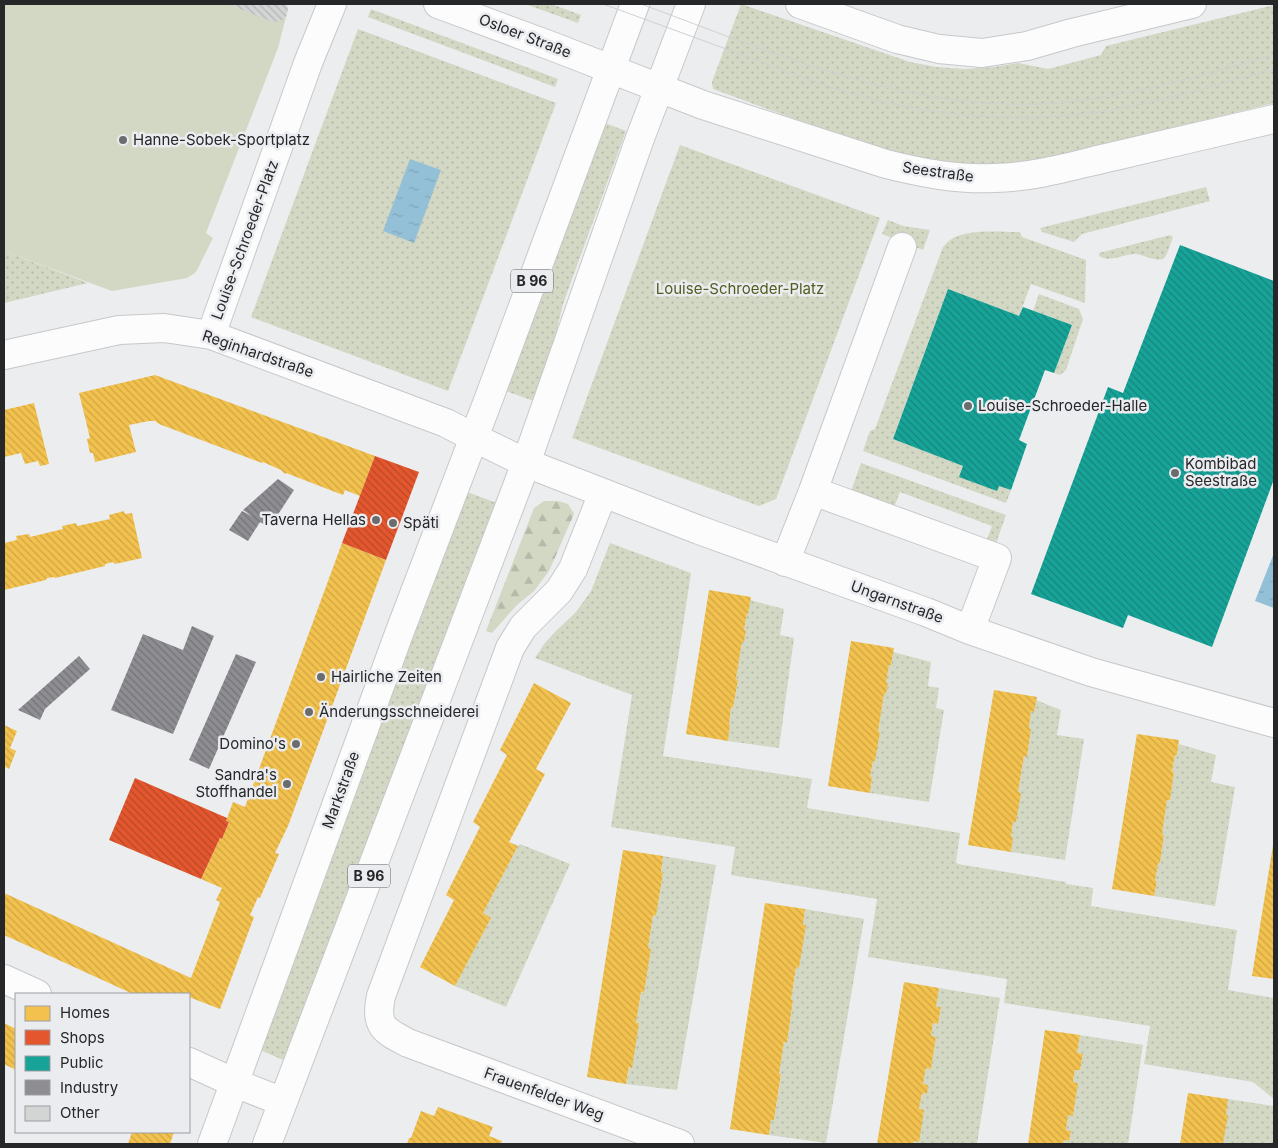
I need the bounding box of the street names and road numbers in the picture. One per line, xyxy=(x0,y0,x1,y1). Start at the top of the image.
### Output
street label: Osloer Straße xyxy=(476,9,574,62)
street label: Louise-Schroeder-Platz xyxy=(207,157,282,322)
street label: Seestraße xyxy=(901,157,975,186)
road number: B 96 xyxy=(511,270,553,292)
street label: Reginhardstraße xyxy=(200,326,316,381)
street label: Ungarnstraße xyxy=(848,576,946,627)
street label: Markstraße xyxy=(318,749,363,831)
road number: B 96 xyxy=(348,864,390,888)
street label: Frauenfelder Weg xyxy=(482,1063,607,1124)

